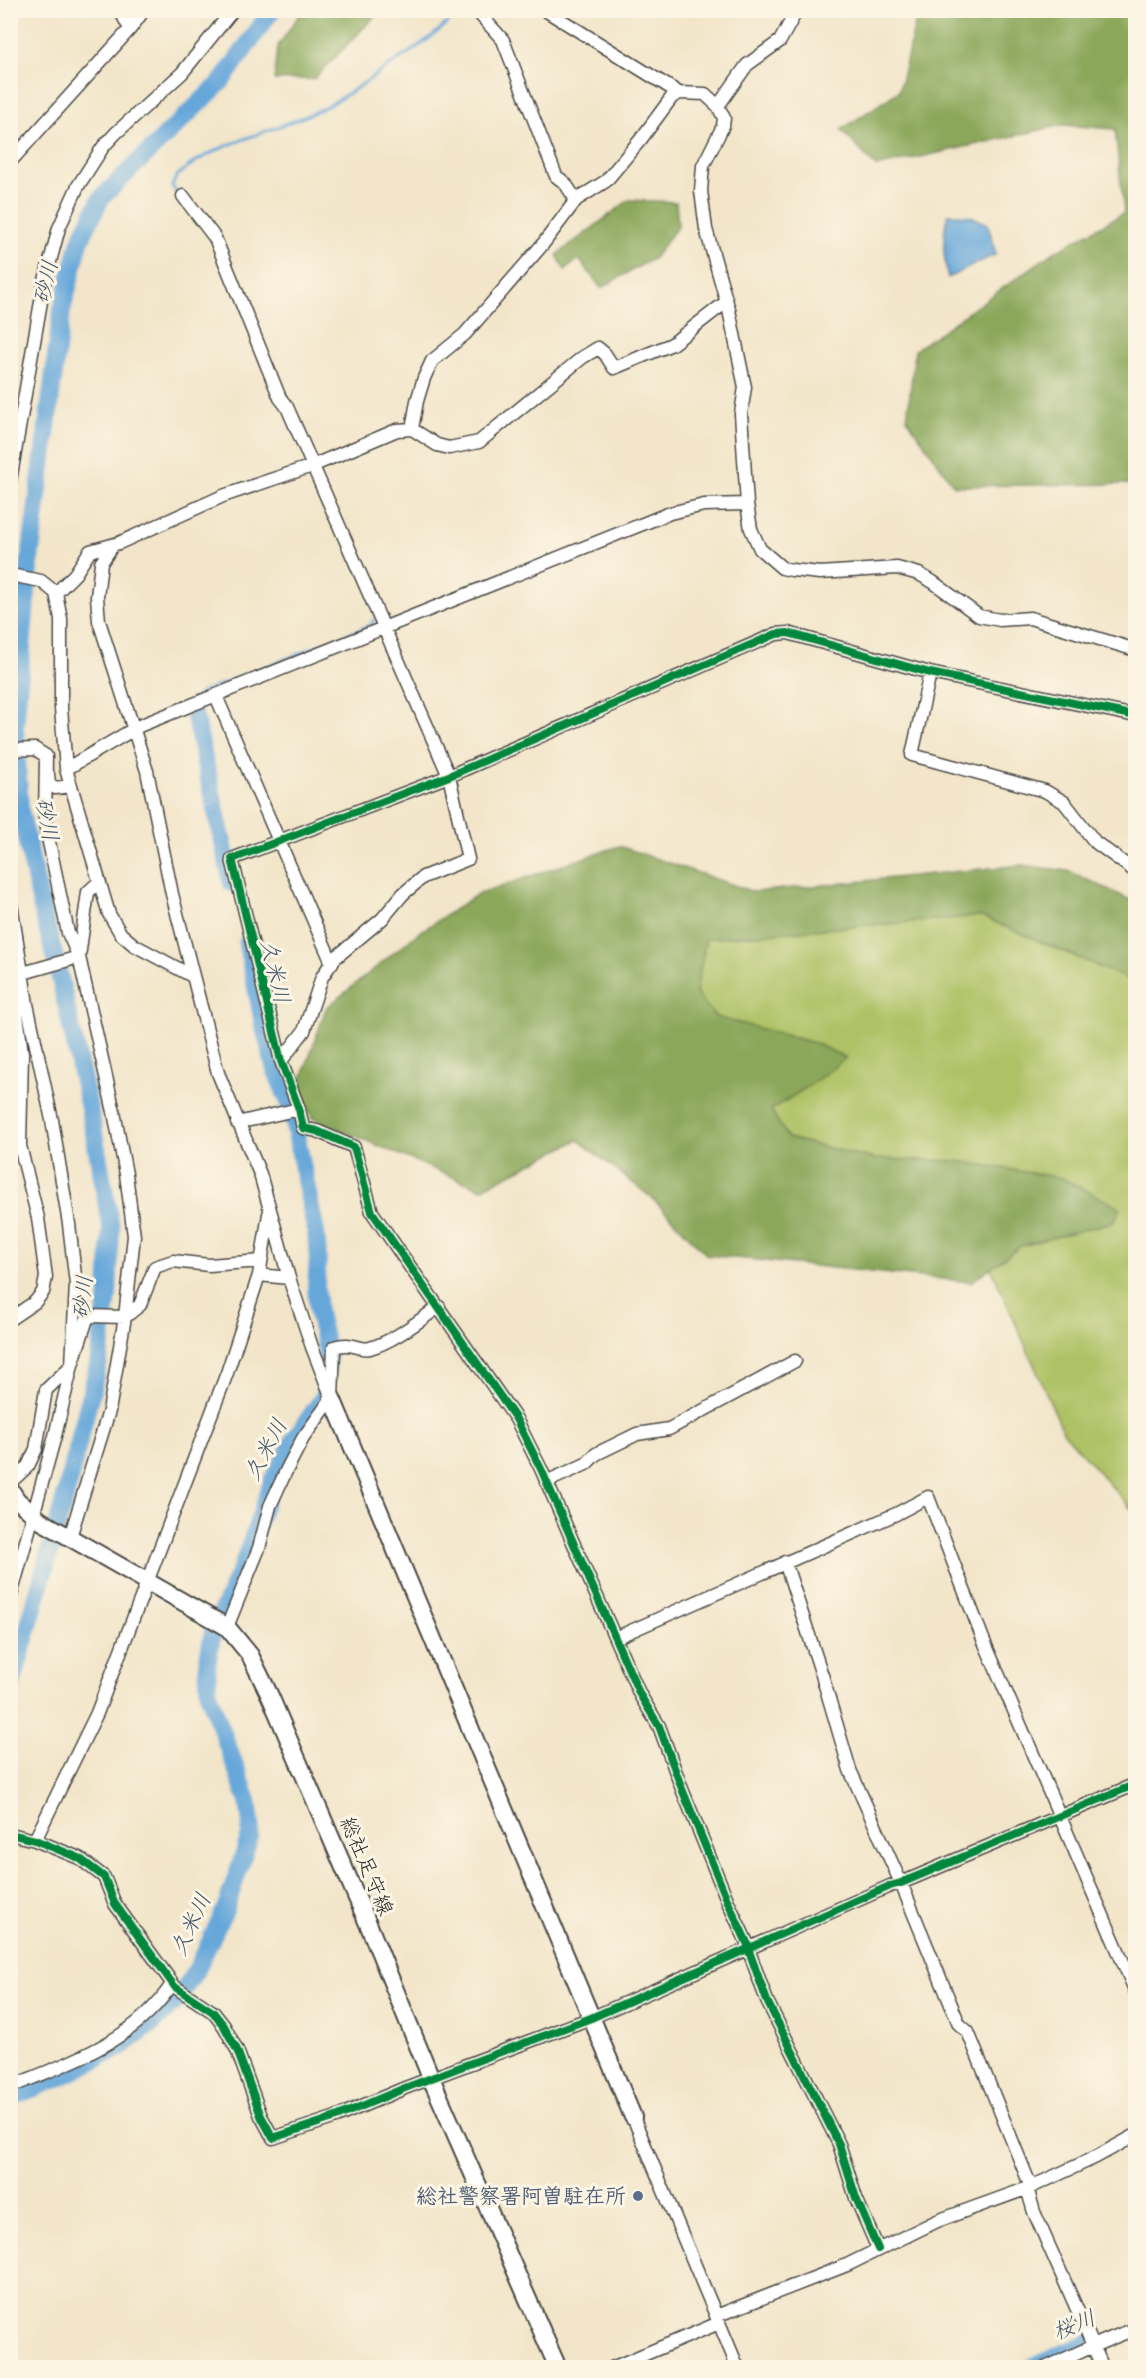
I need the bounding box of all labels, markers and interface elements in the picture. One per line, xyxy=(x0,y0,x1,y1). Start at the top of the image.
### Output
water label: 砂川 xyxy=(28,258,66,307)
water label: 砂川 xyxy=(28,795,64,843)
water label: 久米川 xyxy=(253,936,295,1007)
water label: 砂川 xyxy=(68,1274,100,1321)
water label: 久米川 xyxy=(239,1414,295,1486)
street label: 総社足守線 xyxy=(333,1813,399,1920)
water label: 久米川 xyxy=(165,1889,218,1961)
place label: 総社警察署阿曽駐在所 xyxy=(416,2183,626,2211)
marker: 総社警察署阿曽駐在所 xyxy=(631,2189,645,2203)
water label: 桜川 xyxy=(1049,2305,1100,2347)

